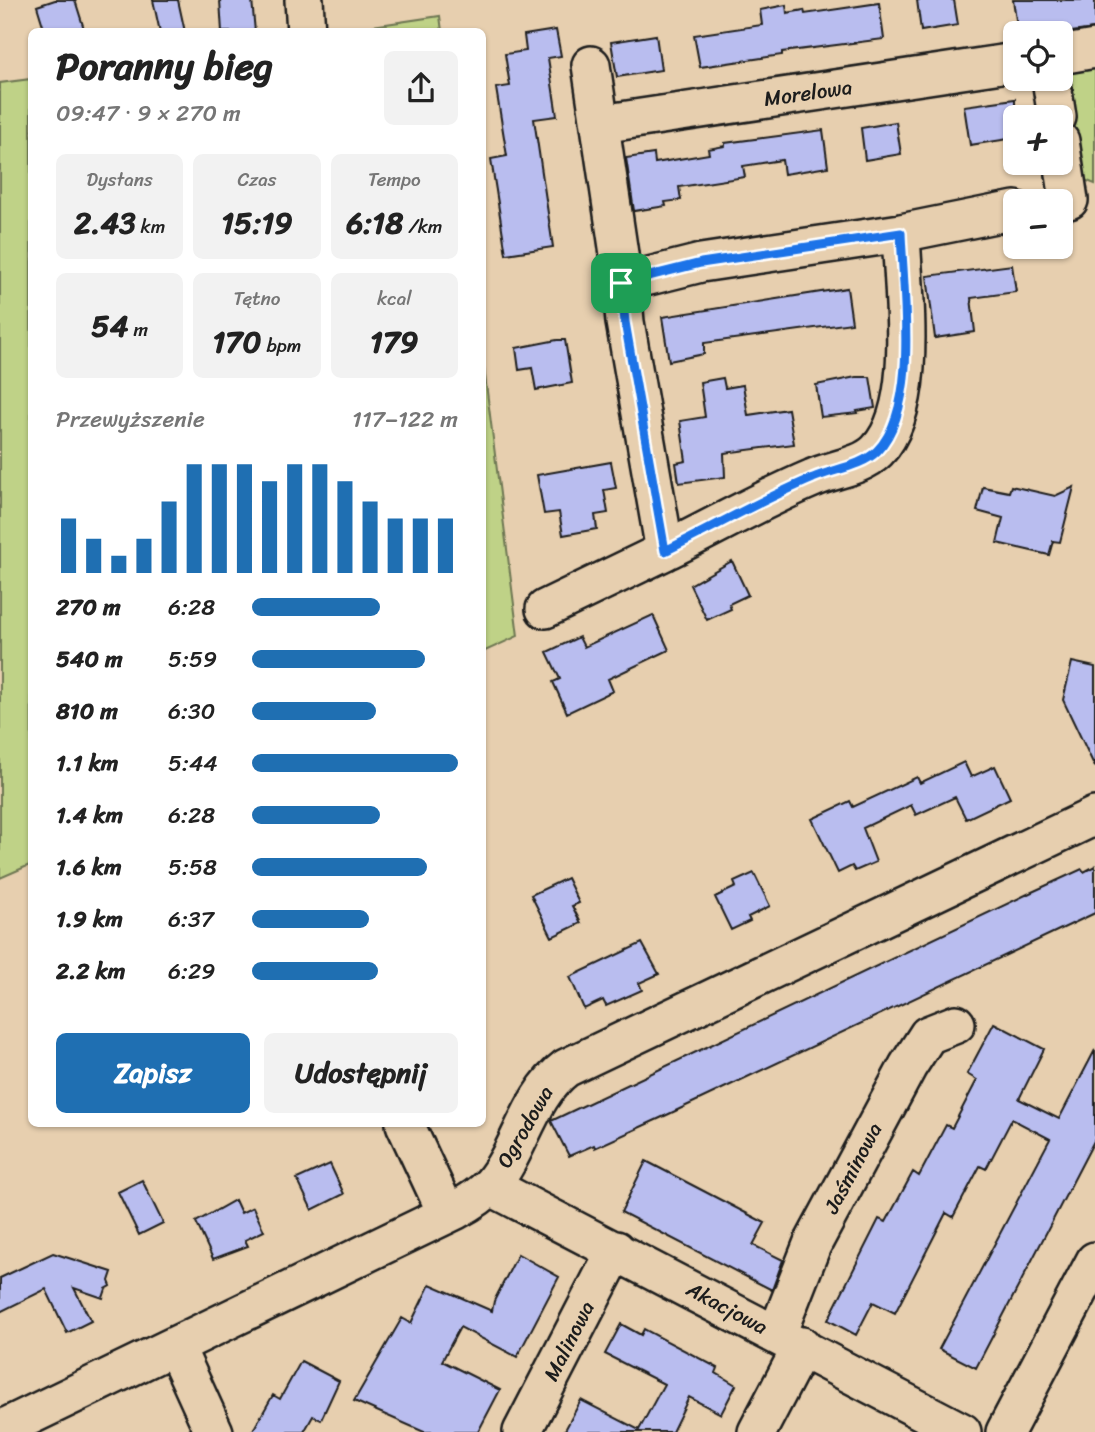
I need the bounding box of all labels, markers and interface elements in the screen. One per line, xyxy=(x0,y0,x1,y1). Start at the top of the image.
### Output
map controls xyxy=(1003,21,1073,259)
button: locate xyxy=(1003,21,1073,91)
text: Poranny bieg xyxy=(56,33,273,100)
button: share xyxy=(384,51,458,125)
street label: Morelowa xyxy=(761,68,855,118)
text: 09:47 · 9 × 270 m xyxy=(56,93,241,134)
button: + xyxy=(1003,105,1073,175)
text: Dystans xyxy=(87,163,153,196)
text: Czas xyxy=(237,163,277,196)
text: Tempo xyxy=(368,163,421,196)
button: − xyxy=(1003,189,1073,259)
text: 2.43 xyxy=(74,196,136,250)
text: 15:19 xyxy=(221,196,293,250)
text: 6:18 xyxy=(346,196,403,250)
text: km xyxy=(136,210,165,243)
text: /km xyxy=(403,210,442,243)
pin xyxy=(591,253,651,313)
icon: arrive xyxy=(602,264,640,302)
text: Tętno xyxy=(234,282,280,315)
text: kcal xyxy=(377,282,412,315)
text: 54 xyxy=(91,299,128,353)
text: m xyxy=(128,313,148,346)
text: 170 xyxy=(213,315,261,369)
text: 179 xyxy=(370,315,419,369)
text: bpm xyxy=(261,329,301,362)
text: Przewyższenie xyxy=(56,399,205,440)
text: 117–122 m xyxy=(352,399,458,440)
text: 270 m xyxy=(56,587,121,628)
text: 6:28 xyxy=(168,587,215,628)
text: 540 m xyxy=(56,639,123,680)
text: 5:59 xyxy=(168,639,217,680)
text: 810 m xyxy=(56,691,118,732)
text: 6:30 xyxy=(168,691,215,732)
text: 1.1 km xyxy=(56,743,119,784)
text: 5:44 xyxy=(168,743,218,784)
text: 1.4 km xyxy=(56,795,123,836)
text: 6:28 xyxy=(168,795,215,836)
text: 1.6 km xyxy=(56,847,122,888)
text: 5:58 xyxy=(168,847,217,888)
text: 1.9 km xyxy=(56,899,123,940)
text: 6:37 xyxy=(168,899,214,940)
text: 2.2 km xyxy=(56,951,125,992)
text: 6:29 xyxy=(168,951,215,992)
button: Zapisz xyxy=(56,1033,250,1113)
button: Udostępnij xyxy=(264,1033,458,1113)
street label: Ogrodowa xyxy=(486,1078,564,1176)
street label: Jaśminowa xyxy=(813,1115,893,1221)
street label: Akacjowa xyxy=(678,1270,775,1346)
street label: Malinowa xyxy=(532,1294,606,1388)

